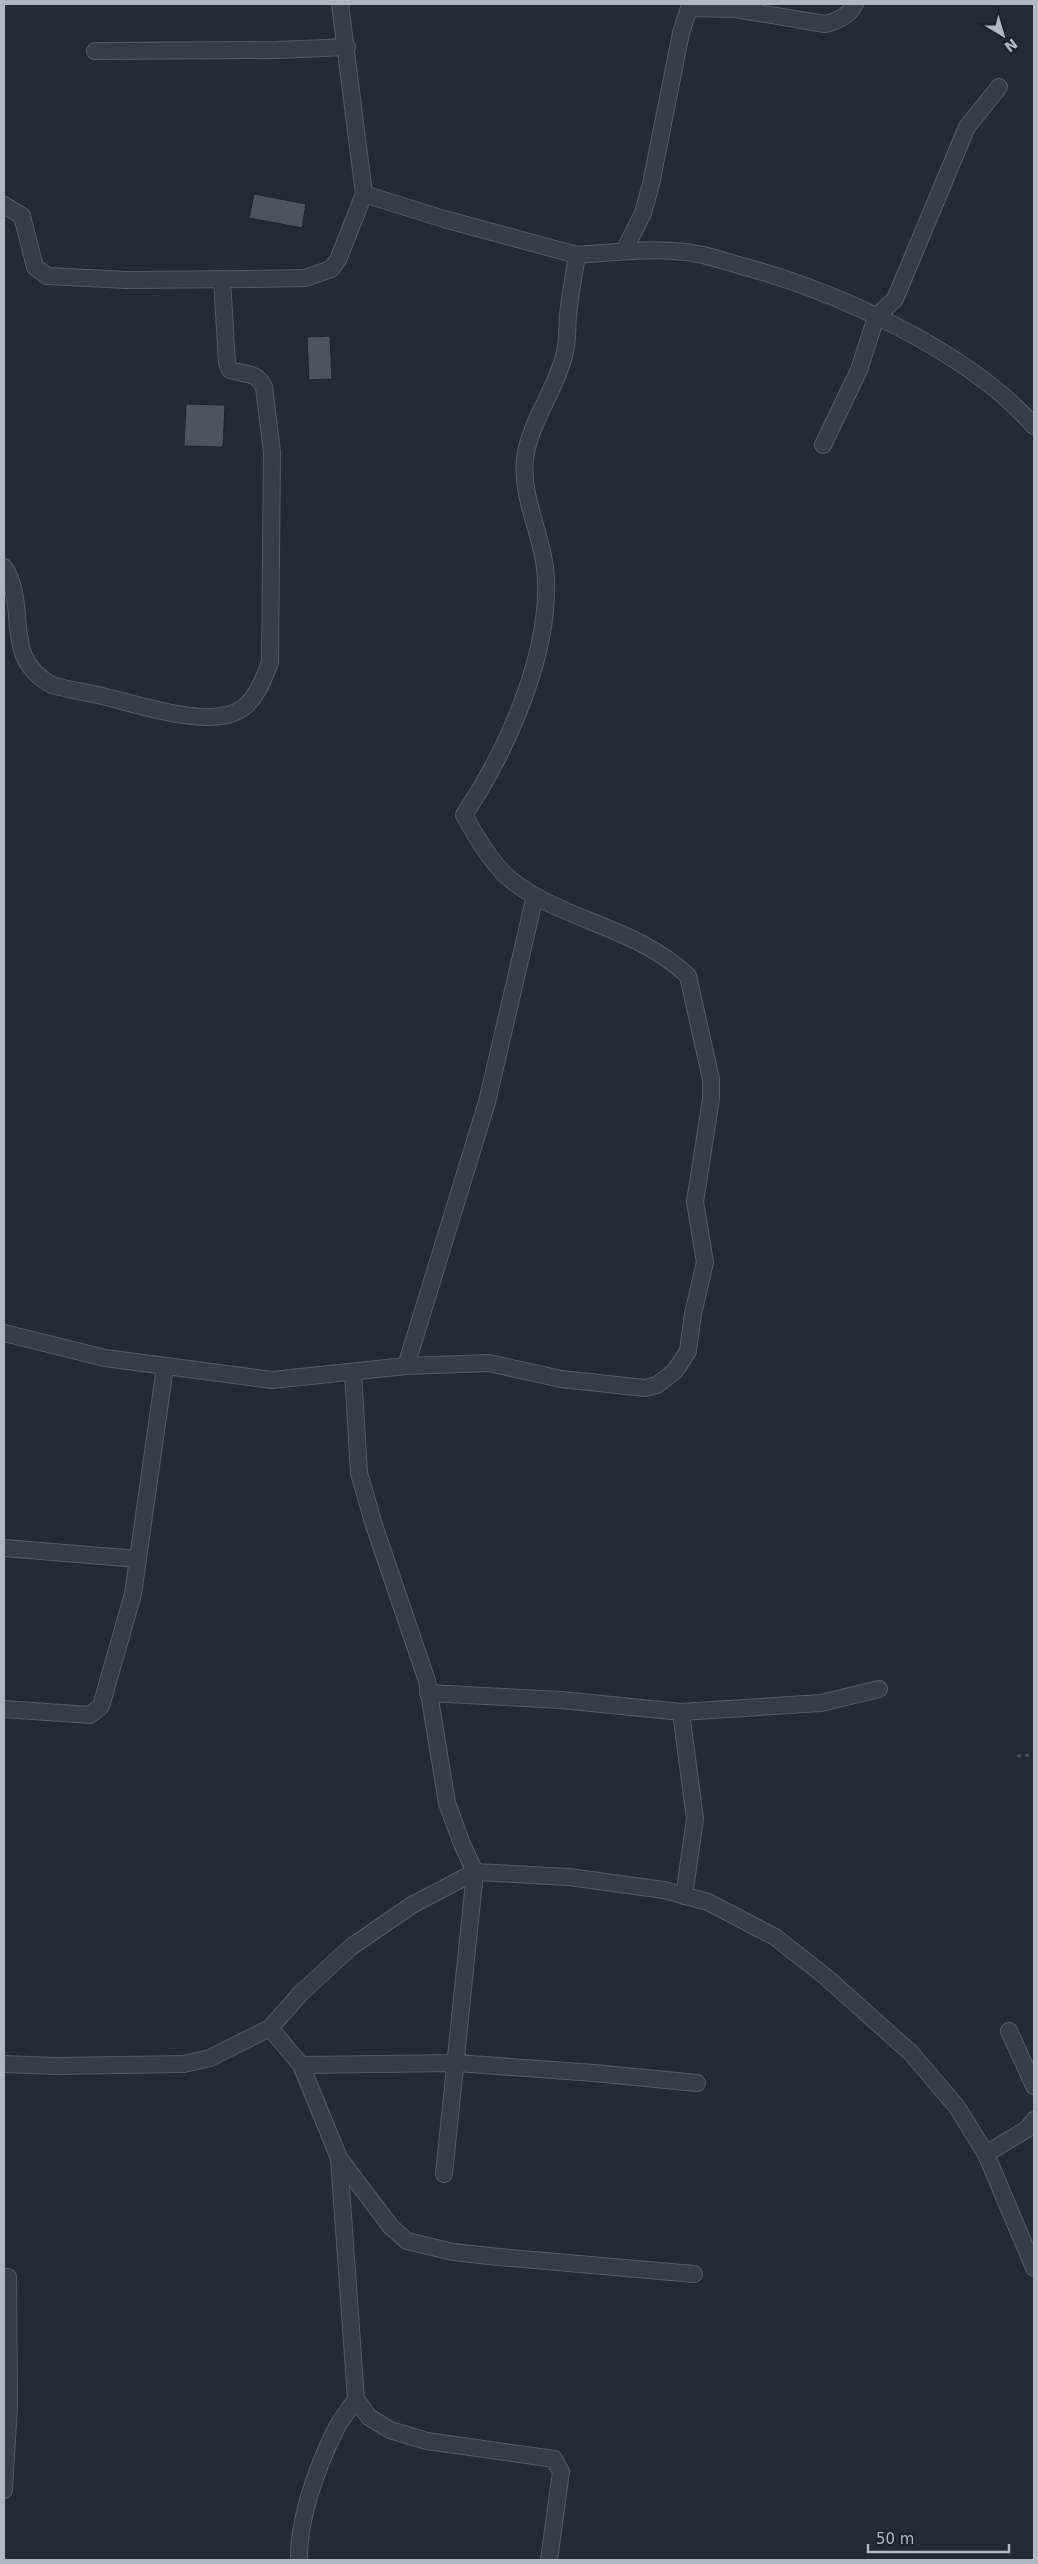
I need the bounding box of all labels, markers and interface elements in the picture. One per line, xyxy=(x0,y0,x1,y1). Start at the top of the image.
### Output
north arrow xyxy=(978,10,1028,60)
text: N xyxy=(1001,35,1021,55)
scale bar xyxy=(868,2522,1009,2554)
text: 50 m xyxy=(876,2530,914,2548)

